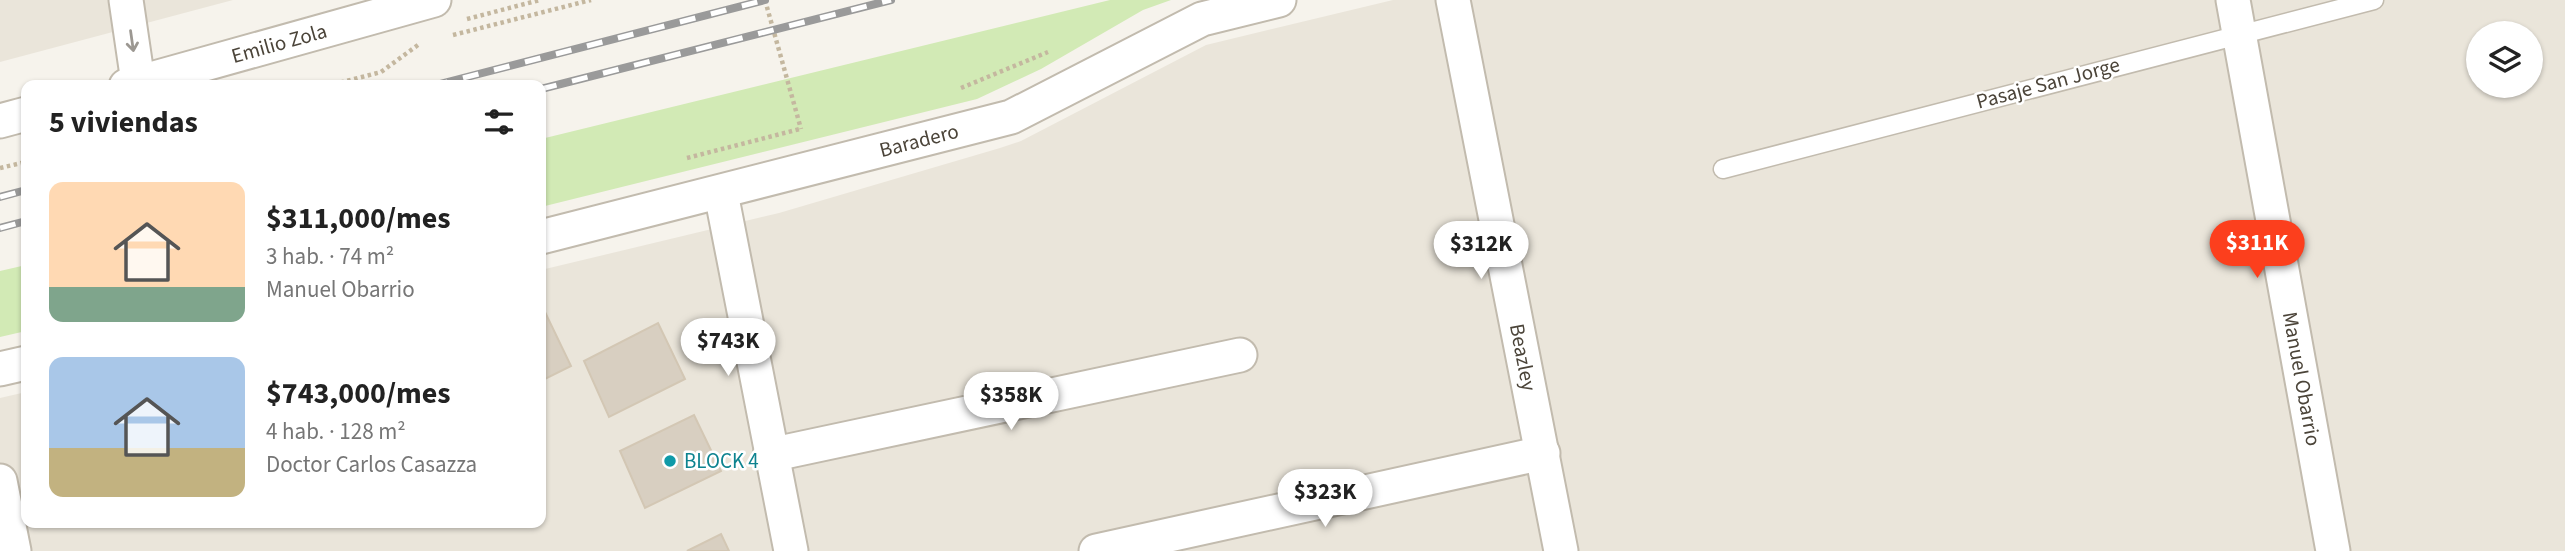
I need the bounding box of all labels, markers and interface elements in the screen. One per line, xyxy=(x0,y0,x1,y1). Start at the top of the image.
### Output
street label: Emilio Zola xyxy=(228,16,330,71)
map controls xyxy=(2466,21,2543,98)
button: layers xyxy=(2466,21,2543,98)
one-way arrow xyxy=(126,29,139,52)
street label: Pasaje San Jorge xyxy=(1973,49,2123,117)
text: 5 viviendas xyxy=(49,101,198,144)
icon: filters xyxy=(480,103,518,141)
street label: Baradero xyxy=(876,116,962,165)
text: $311,000/mes xyxy=(266,197,451,240)
icon: home xyxy=(105,210,189,294)
pin: $311K xyxy=(2208,220,2306,280)
pin: $312K xyxy=(1432,222,1530,281)
text: $311K xyxy=(2226,226,2288,259)
text: $312K xyxy=(1450,227,1512,260)
text: 3 hab. · 74 m² xyxy=(266,240,394,273)
text: Manuel Obarrio xyxy=(266,273,415,306)
street label: Manuel Obarrio xyxy=(2275,309,2329,448)
pin: $743K xyxy=(679,318,777,378)
street label: Beazley xyxy=(1502,321,1544,394)
text: $743K xyxy=(697,324,759,357)
text: $743,000/mes xyxy=(266,372,451,415)
pin: $358K xyxy=(962,372,1060,432)
text: $358K xyxy=(980,378,1042,411)
icon: home xyxy=(105,385,189,469)
text: 4 hab. · 128 m² xyxy=(266,415,406,448)
place label: BLOCK 4 xyxy=(684,446,759,476)
text: Doctor Carlos Casazza xyxy=(266,448,477,481)
marker: BLOCK 4 xyxy=(662,453,678,469)
pin: $323K xyxy=(1276,470,1374,529)
text: $323K xyxy=(1294,475,1356,508)

